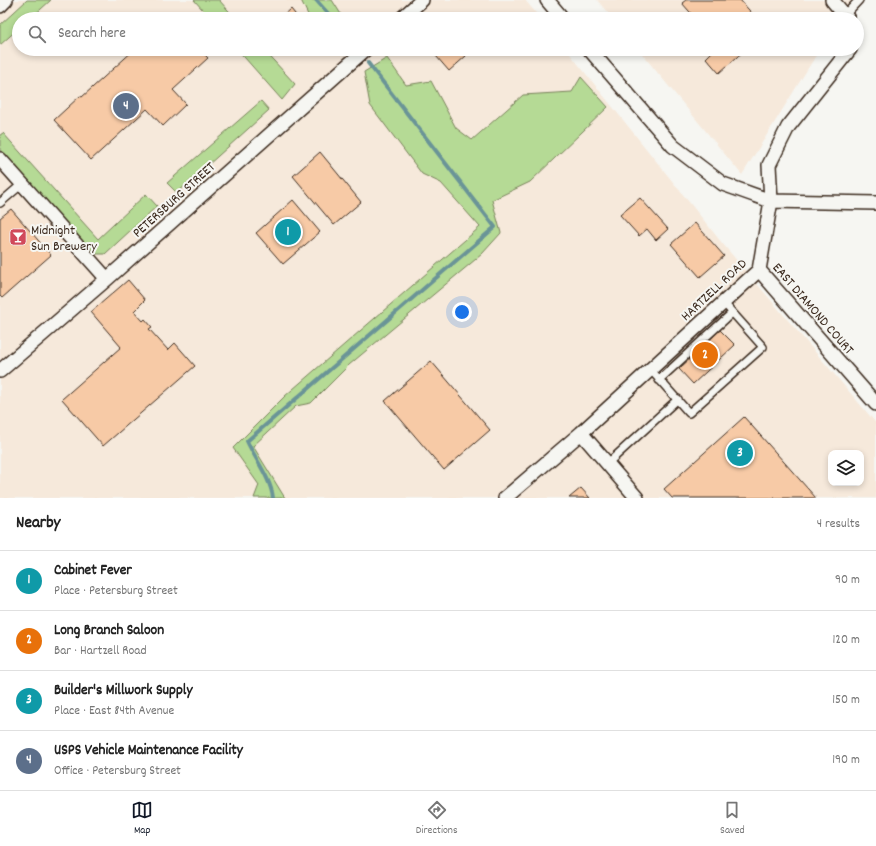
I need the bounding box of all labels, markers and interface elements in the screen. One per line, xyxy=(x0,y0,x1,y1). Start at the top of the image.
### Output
search box xyxy=(12,12,864,56)
icon: search xyxy=(26,23,48,45)
text: Search here xyxy=(58,23,126,45)
pin: 4 xyxy=(113,91,139,121)
street label: PETERSBURG STREET xyxy=(129,158,220,243)
pin: 1 xyxy=(275,217,301,247)
place label: Midnight Sun Brewery xyxy=(31,221,97,257)
bar icon: Midnight Sun Brewery xyxy=(8,227,28,247)
street label: HARTZELL ROAD xyxy=(677,254,752,326)
street label: EAST DIAMOND COURT xyxy=(767,259,858,360)
your location xyxy=(452,302,472,322)
pin: 2 xyxy=(692,340,718,370)
pin: 3 xyxy=(727,438,753,468)
map controls xyxy=(828,450,864,486)
button: layers xyxy=(828,450,864,486)
text: Nearby xyxy=(16,512,60,536)
text: 4 results xyxy=(817,515,860,534)
text: Cabinet Fever xyxy=(54,560,132,582)
text: 1 xyxy=(28,571,30,590)
text: 90 m xyxy=(835,571,860,590)
text: Place · Petersburg Street xyxy=(54,582,178,601)
text: Long Branch Saloon xyxy=(54,620,164,642)
text: 2 xyxy=(26,631,32,650)
text: 120 m xyxy=(832,631,860,650)
text: Bar · Hartzell Road xyxy=(54,642,147,661)
text: Builder's Millwork Supply xyxy=(54,680,193,702)
text: 3 xyxy=(26,691,32,710)
text: 150 m xyxy=(832,691,860,710)
text: Place · East 84th Avenue xyxy=(54,702,174,721)
text: USPS Vehicle Maintenance Facility xyxy=(54,740,243,762)
text: 4 xyxy=(26,751,32,770)
text: 190 m xyxy=(832,751,860,770)
text: Office · Petersburg Street xyxy=(54,762,181,781)
tab: Map xyxy=(131,799,153,839)
tab: Directions xyxy=(416,799,458,839)
tab: Saved xyxy=(720,799,745,839)

